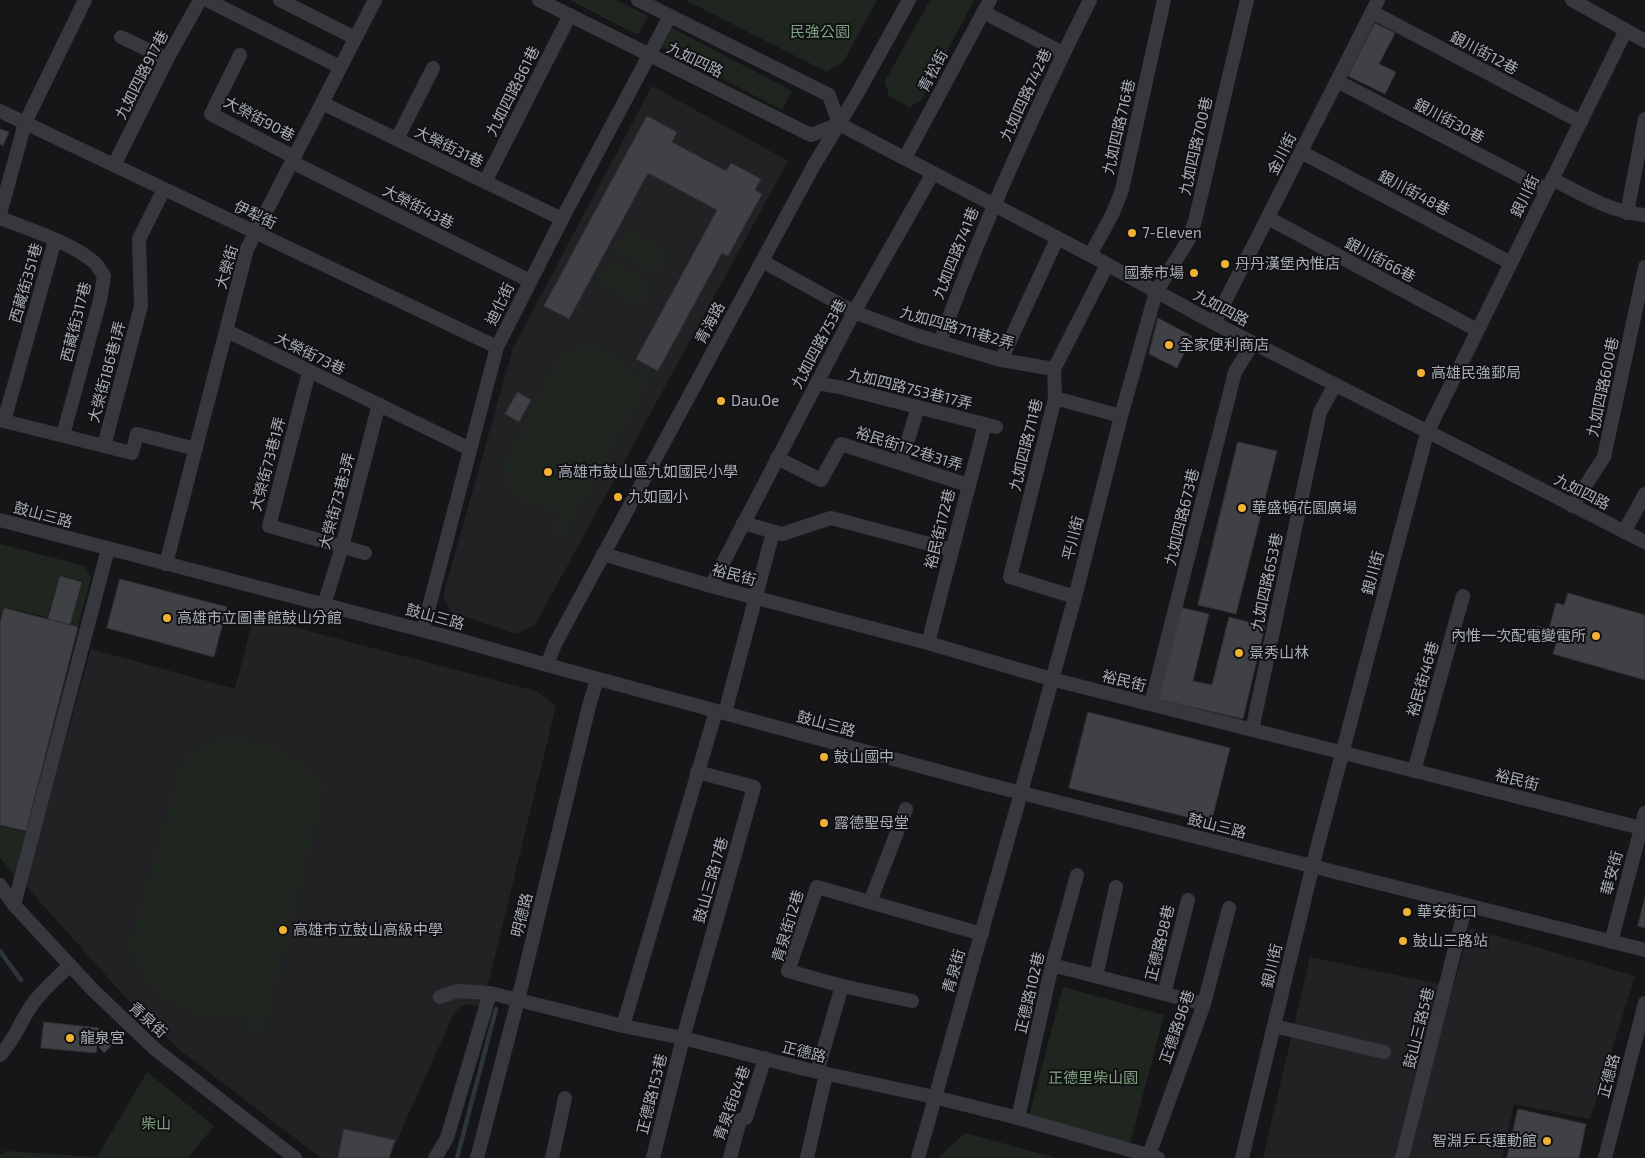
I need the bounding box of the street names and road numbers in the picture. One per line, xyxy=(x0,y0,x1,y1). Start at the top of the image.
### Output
street label: 九如四路917巷 xyxy=(112,28,172,122)
street label: 銀川街12巷 xyxy=(1447,28,1521,78)
street label: 九如四路 xyxy=(664,39,726,81)
street label: 九如四路861巷 xyxy=(483,43,543,139)
street label: 九如四路742巷 xyxy=(997,46,1055,144)
street label: 青松街 xyxy=(914,47,952,95)
street label: 九如四路716巷 xyxy=(1099,78,1139,176)
street label: 大榮街90巷 xyxy=(221,93,297,145)
street label: 九如四路700巷 xyxy=(1176,95,1216,197)
street label: 銀川街30巷 xyxy=(1411,95,1487,147)
street label: 大榮街31巷 xyxy=(412,123,486,171)
street label: 金川街 xyxy=(1264,130,1300,178)
street label: 銀川街48巷 xyxy=(1375,167,1453,219)
street label: 銀川街 xyxy=(1507,172,1543,220)
street label: 大榮街43巷 xyxy=(379,181,457,233)
street label: 伊犁街 xyxy=(231,197,279,233)
street label: 九如四路741巷 xyxy=(929,204,983,302)
street label: 銀川街66巷 xyxy=(1342,234,1418,286)
street label: 西藏街351巷 xyxy=(6,241,46,325)
street label: 大榮街 xyxy=(212,243,242,291)
street label: 西藏街317巷 xyxy=(57,280,95,364)
street label: 迪化街 xyxy=(482,280,518,328)
street label: 九如四路 xyxy=(1190,286,1252,330)
street label: 九如四路753巷 xyxy=(788,296,850,392)
street label: 青海路 xyxy=(691,299,729,347)
street label: 九如四路711巷2弄 xyxy=(898,303,1016,353)
street label: 大榮街186巷1弄 xyxy=(85,319,129,425)
street label: 大榮街73巷 xyxy=(272,329,348,379)
street label: 九如四路600巷 xyxy=(1584,335,1622,439)
street label: 九如四路753巷17弄 xyxy=(846,365,974,413)
street label: 九如四路711巷 xyxy=(1006,397,1046,493)
street label: 大榮街73巷1弄 xyxy=(247,415,289,513)
street label: 裕民街172巷31弄 xyxy=(853,423,965,475)
street label: 大榮街73巷3弄 xyxy=(315,451,359,551)
street label: 九如四路673巷 xyxy=(1161,467,1203,567)
street label: 九如四路 xyxy=(1551,470,1613,514)
street label: 裕民街172巷 xyxy=(921,487,959,571)
street label: 鼓山三路 xyxy=(12,499,74,531)
street label: 平川街 xyxy=(1059,514,1087,562)
street label: 九如四路653巷 xyxy=(1248,531,1286,633)
street label: 銀川街 xyxy=(1358,549,1388,597)
street label: 裕民街 xyxy=(710,560,758,590)
street label: 鼓山三路 xyxy=(404,601,466,633)
street label: 裕民街46巷 xyxy=(1404,639,1442,719)
street label: 裕民街 xyxy=(1100,667,1148,695)
street label: 鼓山三路 xyxy=(795,708,857,740)
street label: 裕民街 xyxy=(1493,766,1541,794)
street label: 鼓山三路 xyxy=(1186,810,1248,842)
street label: 鼓山三路17巷 xyxy=(690,835,732,925)
street label: 華安街 xyxy=(1597,849,1627,897)
street label: 青泉街12巷 xyxy=(769,888,807,964)
street label: 明德路 xyxy=(508,891,536,939)
street label: 正德路98巷 xyxy=(1142,903,1178,983)
street label: 銀川街 xyxy=(1258,942,1286,990)
street label: 青泉街 xyxy=(939,947,969,995)
street label: 正德路102巷 xyxy=(1012,950,1048,1036)
street label: 鼓山三路5巷 xyxy=(1400,986,1438,1070)
street label: 正德路96巷 xyxy=(1156,988,1198,1066)
street label: 青泉街 xyxy=(125,998,171,1042)
street label: 正德路 xyxy=(780,1038,828,1066)
street label: 正德路153巷 xyxy=(633,1052,671,1136)
street label: 正德路 xyxy=(1594,1052,1624,1100)
street label: 青泉街84巷 xyxy=(710,1063,754,1143)

